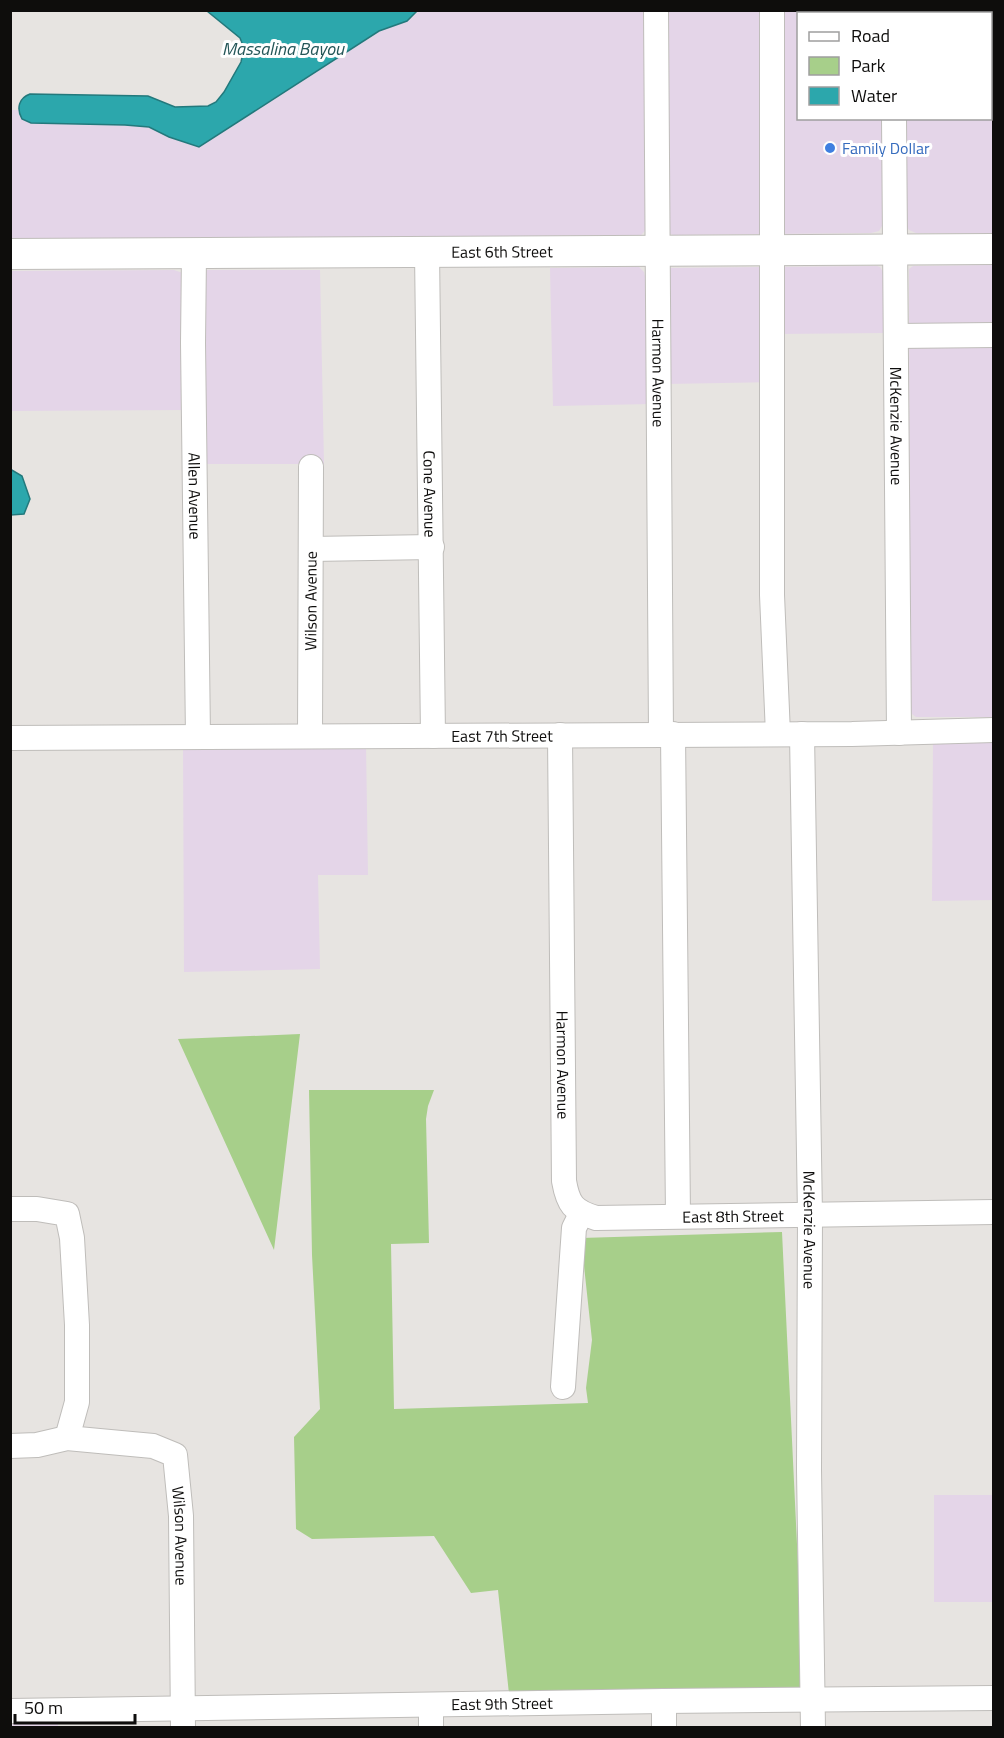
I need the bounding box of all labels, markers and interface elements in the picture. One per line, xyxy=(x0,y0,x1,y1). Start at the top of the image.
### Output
legend xyxy=(797,12,992,120)
text: Road xyxy=(851,22,890,49)
water label: Massalina Bayou xyxy=(222,35,345,62)
text: Park xyxy=(851,52,886,79)
text: Water xyxy=(851,82,897,109)
place label: Family Dollar xyxy=(842,136,930,160)
marker: Family Dollar xyxy=(823,141,837,155)
street label: East 6th Street xyxy=(451,239,553,264)
street label: Harmon Avenue xyxy=(646,319,671,427)
street label: McKenzie Avenue xyxy=(884,367,909,485)
street label: Cone Avenue xyxy=(417,450,443,538)
street label: Allen Avenue xyxy=(182,452,207,540)
street label: Wilson Avenue xyxy=(298,551,323,651)
street label: East 7th Street xyxy=(451,723,553,748)
street label: Harmon Avenue xyxy=(550,1011,575,1119)
street label: McKenzie Avenue xyxy=(797,1171,822,1289)
street label: East 8th Street xyxy=(682,1203,784,1229)
street label: Wilson Avenue xyxy=(166,1485,194,1586)
scale bar xyxy=(15,1687,135,1725)
street label: East 9th Street xyxy=(451,1691,553,1716)
text: 50 m xyxy=(24,1694,63,1721)

